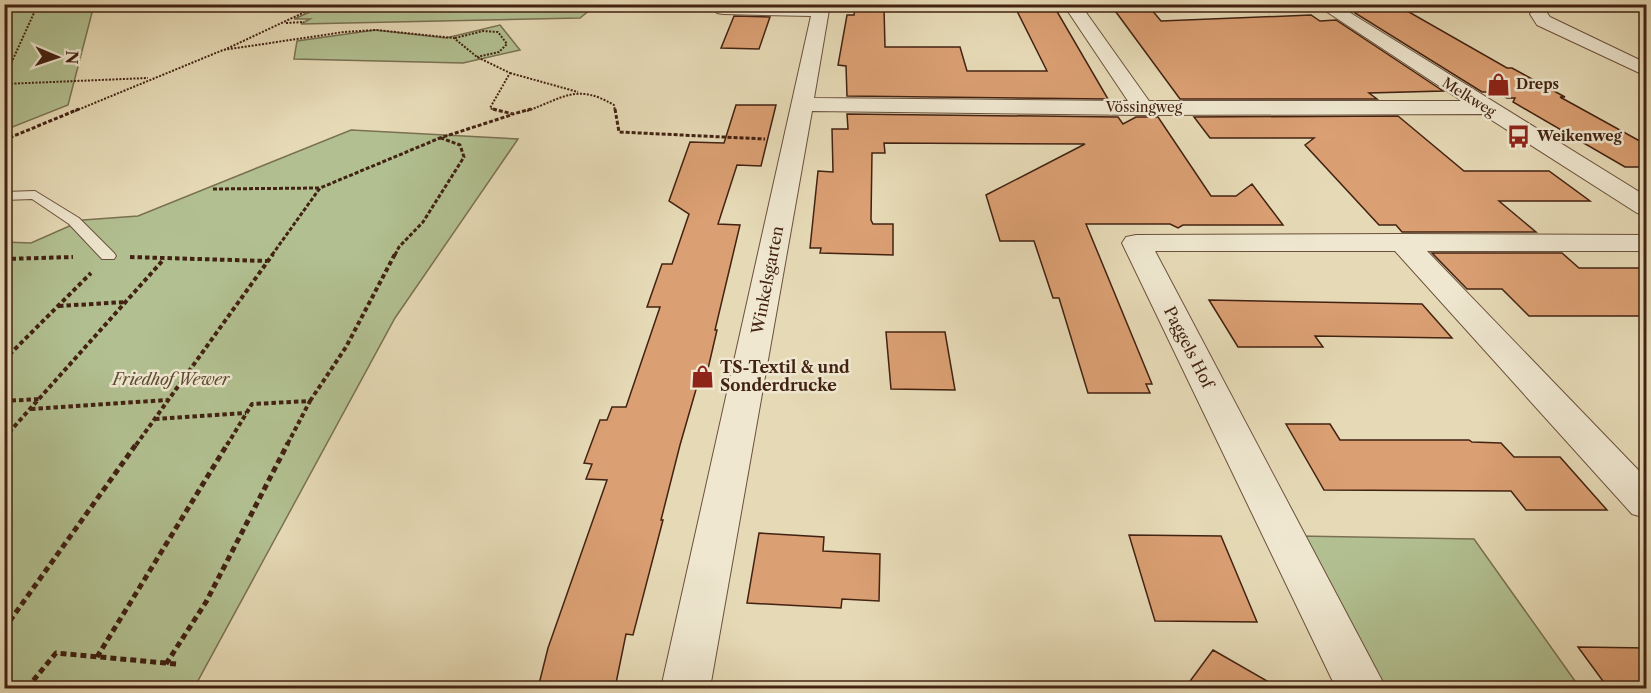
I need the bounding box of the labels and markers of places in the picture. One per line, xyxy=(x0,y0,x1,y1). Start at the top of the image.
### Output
shop icon: Dreps xyxy=(1485,71,1511,97)
place label: Dreps xyxy=(1516,75,1559,93)
bus stop icon: Weikenweg xyxy=(1506,123,1532,149)
place label: Weikenweg xyxy=(1536,127,1623,145)
place label: TS-Textil & und Sonderdrucke xyxy=(720,357,850,395)
shop icon: TS-Textil & und Sonderdrucke xyxy=(689,363,715,389)

